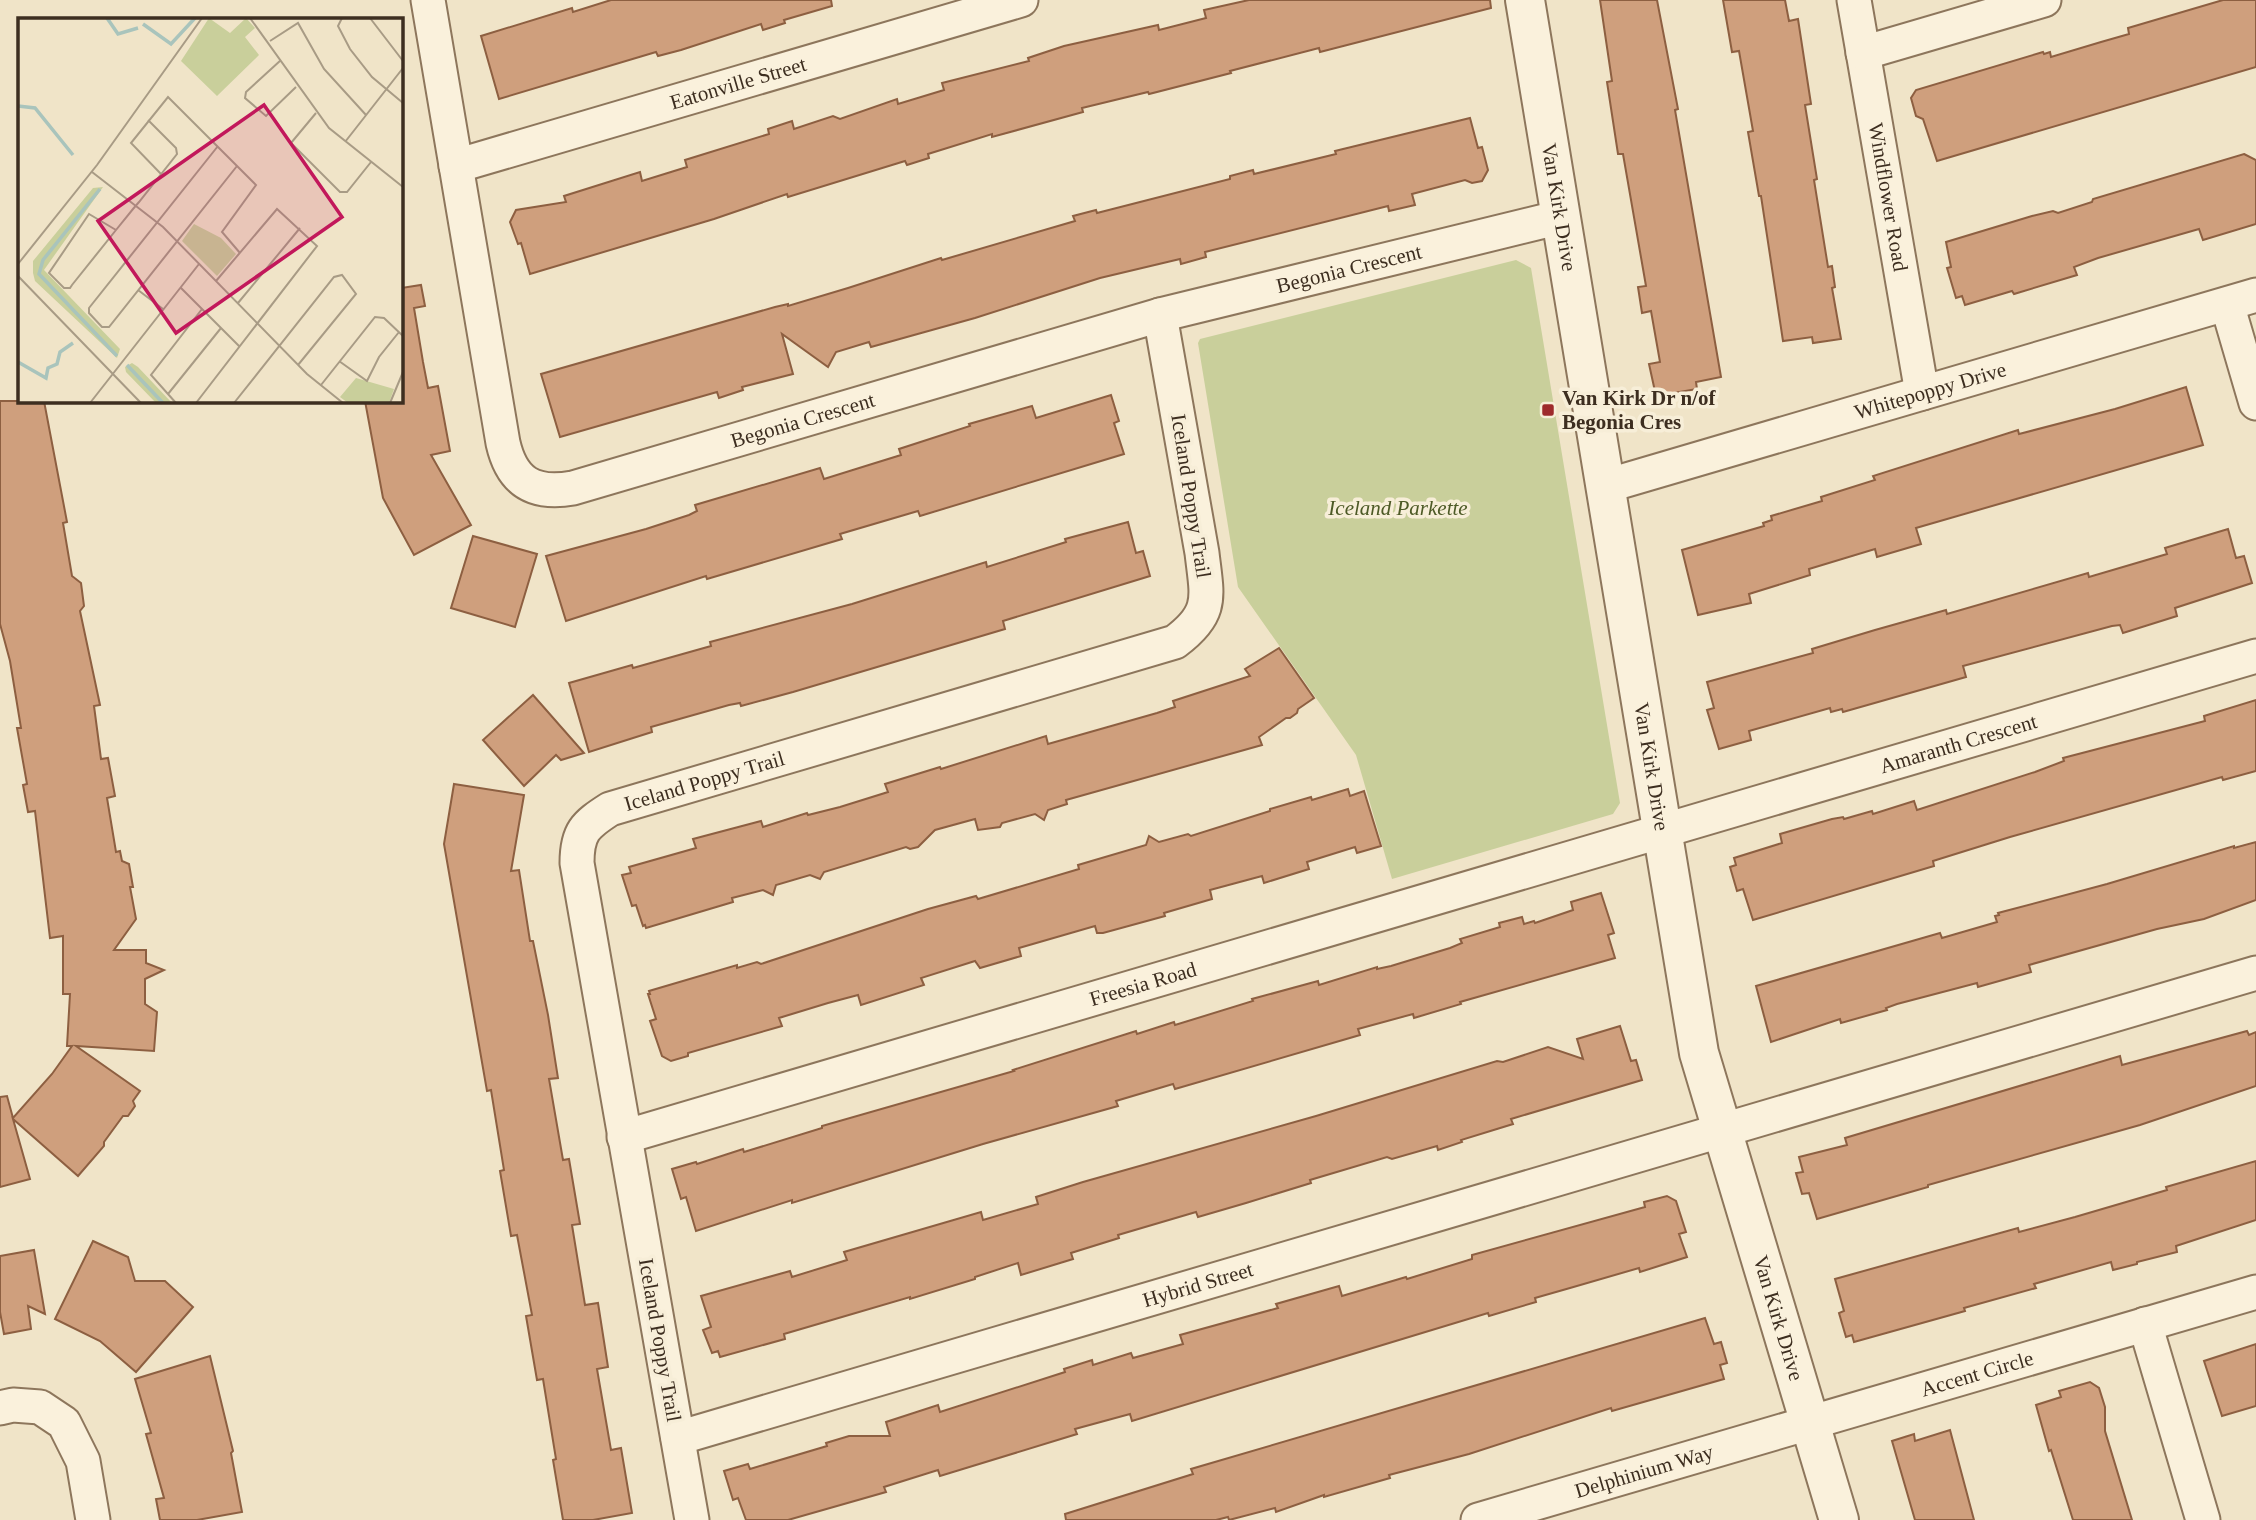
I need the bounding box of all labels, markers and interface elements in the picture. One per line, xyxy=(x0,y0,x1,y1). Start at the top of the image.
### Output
inset map xyxy=(18,18,402,402)
street label: Eatonville Street xyxy=(667,52,809,114)
street label: Windflower Road xyxy=(1863,121,1913,274)
street label: Van Kirk Drive xyxy=(1537,141,1582,273)
street label: Begonia Crescent xyxy=(1274,239,1424,298)
street label: Whitepoppy Drive xyxy=(1852,357,2009,424)
place label: Van Kirk Dr n/of Begonia Cres xyxy=(1562,386,1716,434)
street label: Begonia Crescent xyxy=(728,388,878,453)
marker: Van Kirk Dr n/of Begonia Cres xyxy=(1540,402,1556,418)
street label: Iceland Poppy Trail xyxy=(1166,412,1216,580)
park label: Iceland Parkette xyxy=(1327,496,1468,520)
street label: Van Kirk Drive xyxy=(1629,701,1674,832)
street label: Amaranth Crescent xyxy=(1877,709,2040,778)
street label: Iceland Poppy Trail xyxy=(621,746,787,816)
street label: Freesia Road xyxy=(1087,957,1200,1011)
street label: Van Kirk Drive xyxy=(1748,1253,1809,1384)
street label: Iceland Poppy Trail xyxy=(634,1256,686,1424)
street label: Hybrid Street xyxy=(1140,1257,1256,1312)
street label: Accent Circle xyxy=(1918,1346,2036,1402)
street label: Delphinium Way xyxy=(1572,1440,1717,1503)

